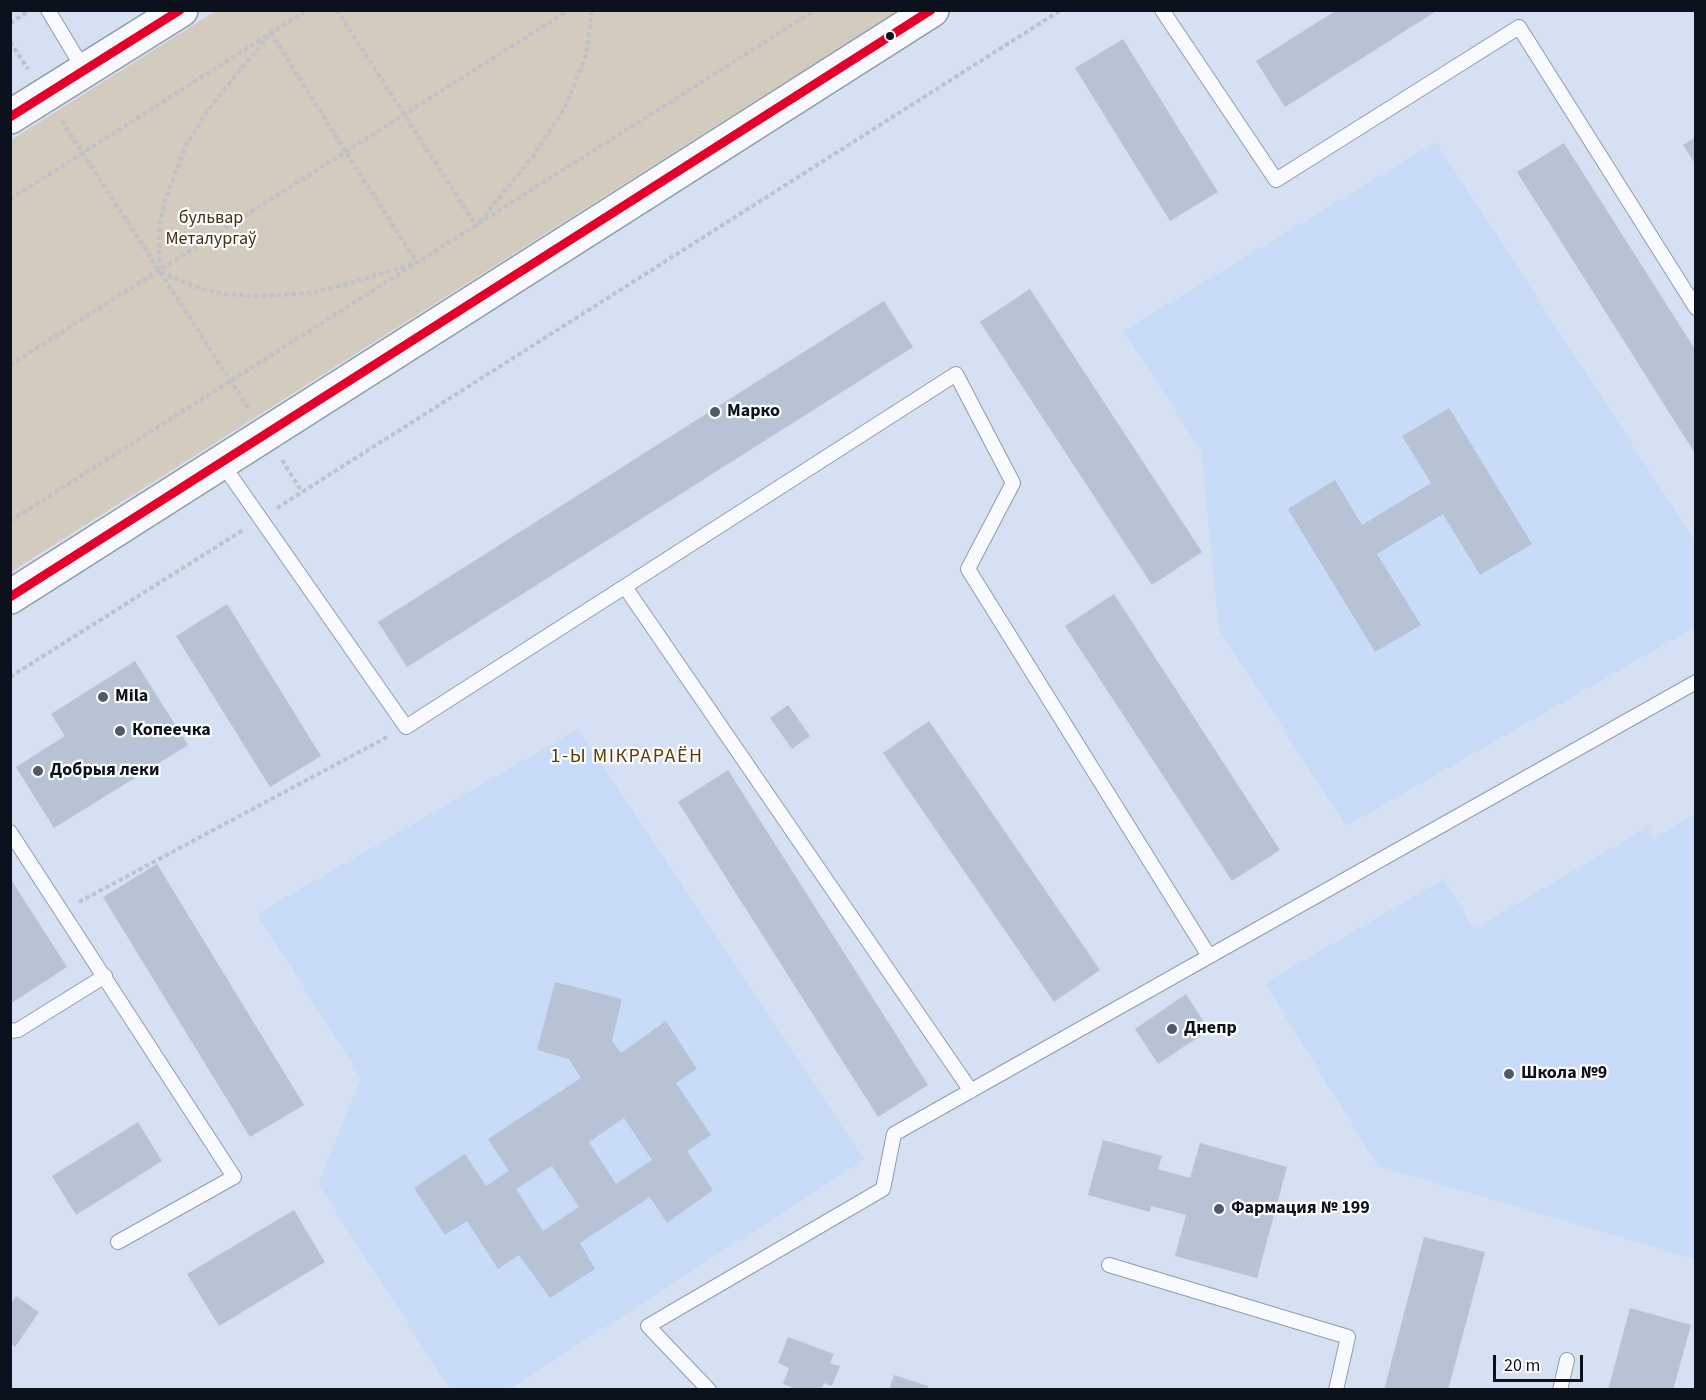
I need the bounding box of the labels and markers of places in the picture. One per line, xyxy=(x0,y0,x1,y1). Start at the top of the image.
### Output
unlabelled marker xyxy=(884,30,896,42)
place label: Марко xyxy=(727,401,780,423)
marker: Марко xyxy=(708,405,722,419)
place label: Mila xyxy=(115,686,148,708)
marker: Mila xyxy=(96,690,110,704)
place label: Копеечка xyxy=(132,720,211,742)
marker: Копеечка xyxy=(113,724,127,738)
place label: Добрыя леки xyxy=(50,760,159,782)
marker: Добрыя леки xyxy=(31,764,45,778)
place label: Днепр xyxy=(1184,1018,1237,1040)
marker: Днепр xyxy=(1165,1022,1179,1036)
place label: Школа №9 xyxy=(1521,1063,1607,1085)
marker: Школа №9 xyxy=(1502,1067,1516,1081)
place label: Фармация № 199 xyxy=(1231,1198,1370,1220)
marker: Фармация № 199 xyxy=(1212,1202,1226,1216)

